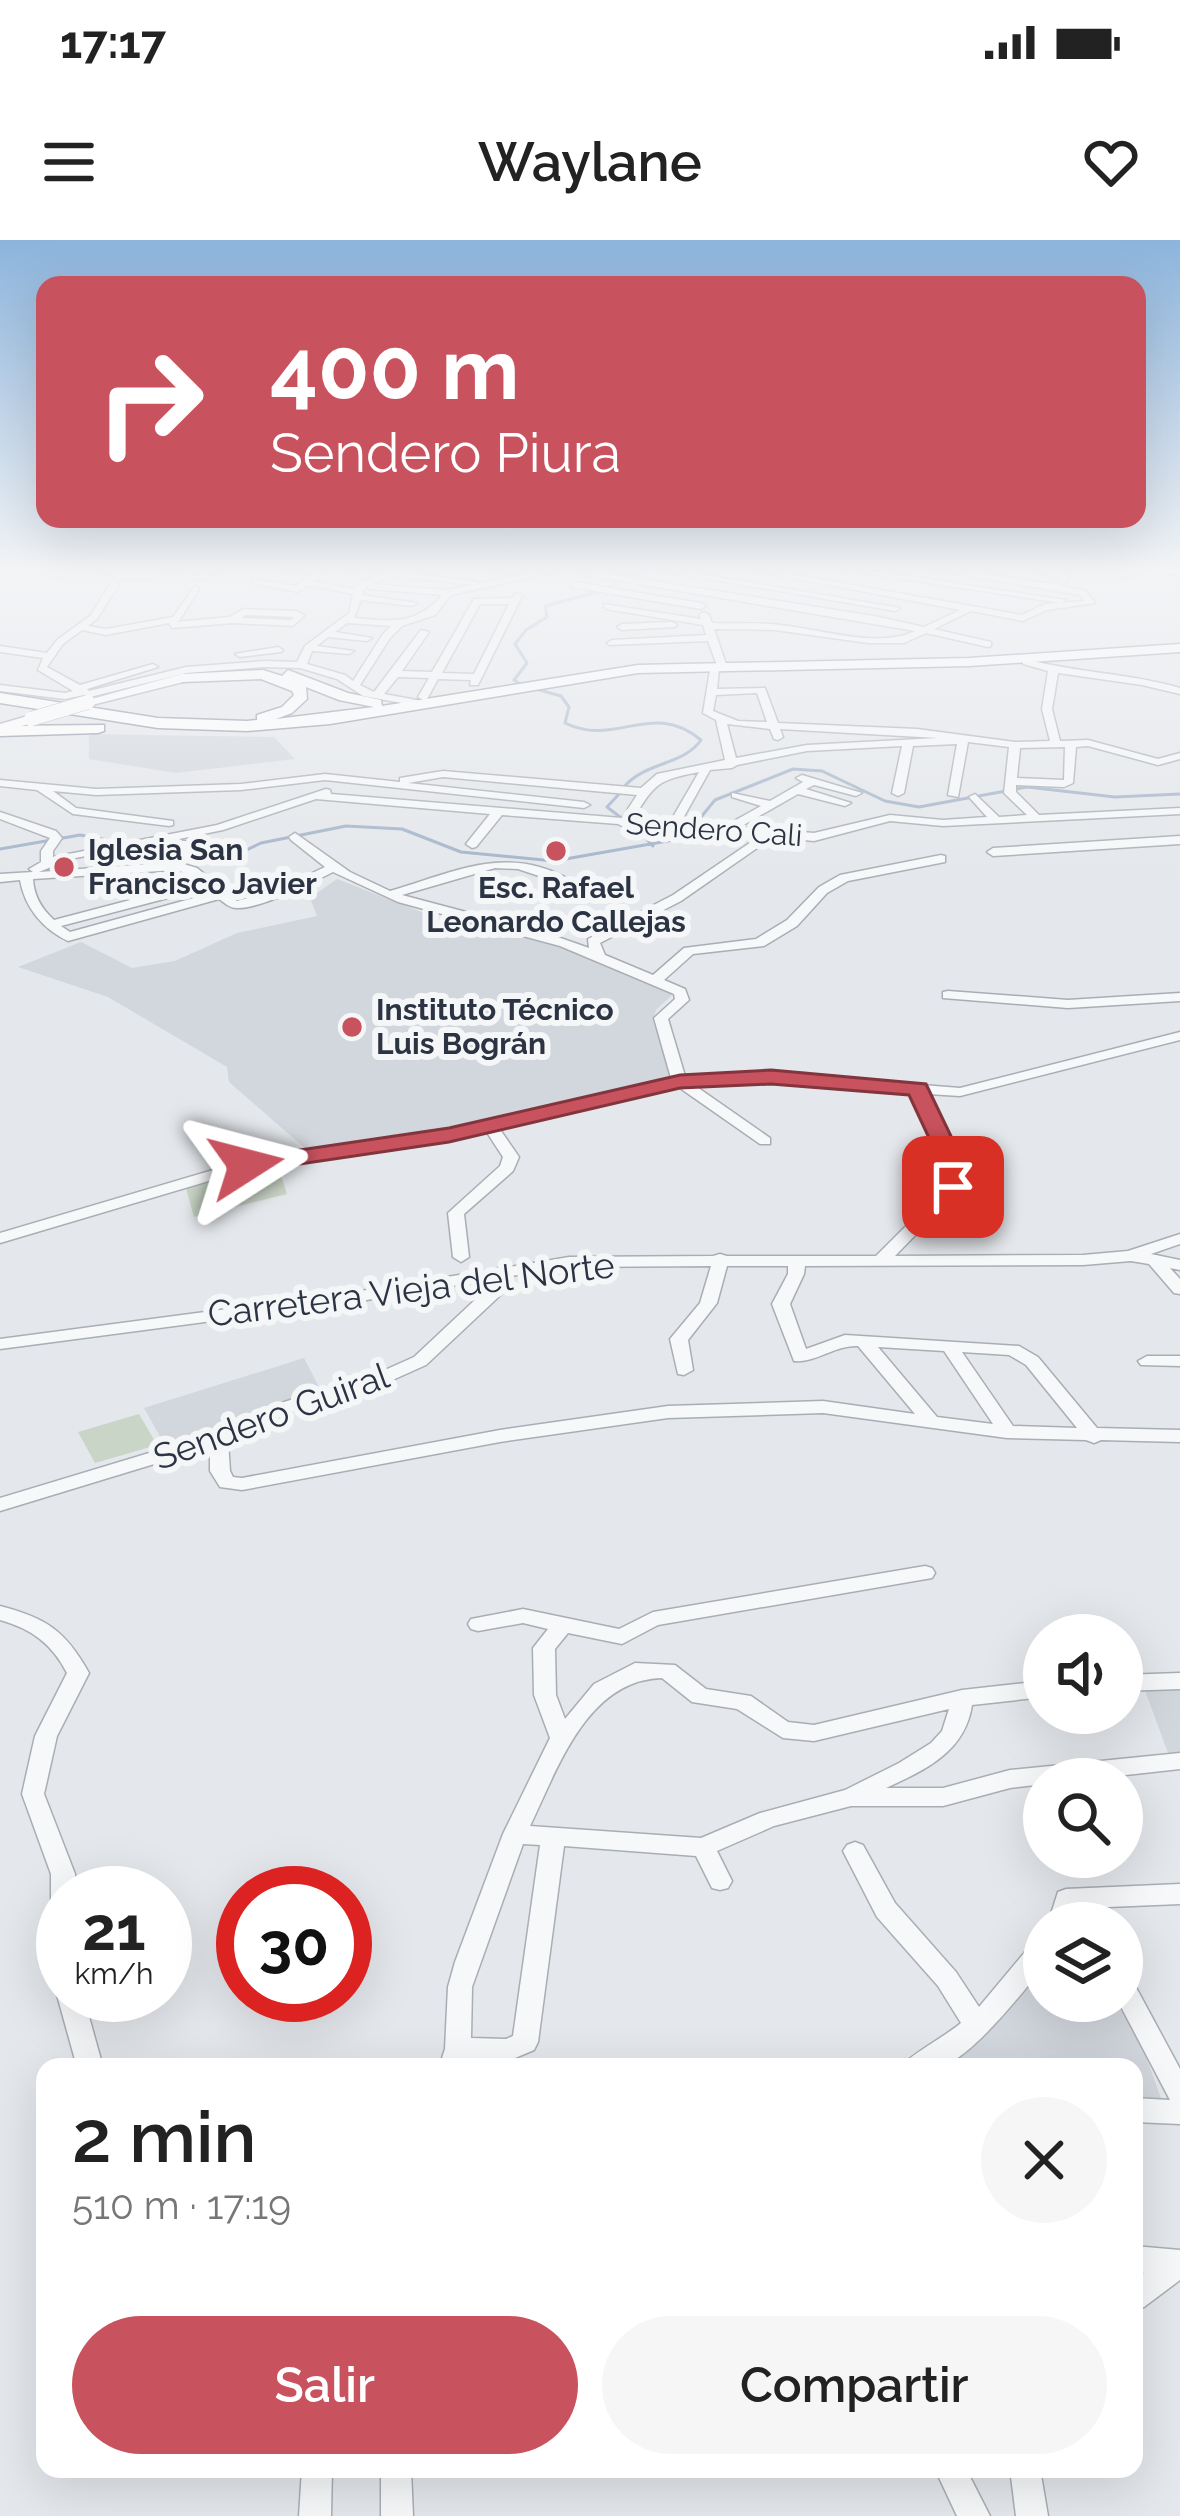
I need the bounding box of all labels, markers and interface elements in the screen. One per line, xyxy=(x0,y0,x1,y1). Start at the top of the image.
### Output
text: 17:17 xyxy=(60,16,166,69)
icon: menu xyxy=(36,129,102,195)
icon: heart xyxy=(1078,129,1144,195)
text: Waylane xyxy=(478,130,702,194)
text: 400 m xyxy=(270,320,519,419)
icon: right xyxy=(72,324,228,480)
text: Sendero Piura xyxy=(270,421,621,485)
street label: Sendero Cali xyxy=(625,806,803,853)
place label: Iglesia San Francisco Javier xyxy=(88,832,317,901)
marker: Esc. Rafael Leonardo Callejas xyxy=(543,838,569,864)
marker: Iglesia San Francisco Javier xyxy=(51,854,77,880)
place label: Esc. Rafael Leonardo Callejas xyxy=(426,870,686,939)
place label: Instituto Técnico Luis Bográn xyxy=(376,992,614,1061)
marker: Instituto Técnico Luis Bográn xyxy=(339,1014,365,1040)
position arrow xyxy=(183,1102,309,1228)
pin xyxy=(902,1136,1004,1238)
icon: arrive xyxy=(920,1154,986,1220)
street label: Carretera Vieja del Norte xyxy=(205,1243,617,1335)
street label: Sendero Guiral xyxy=(148,1354,394,1478)
map controls xyxy=(1023,1614,1143,2022)
button: sound xyxy=(1023,1614,1143,1734)
button: search xyxy=(1023,1758,1143,1878)
speed limit sign: 30 xyxy=(216,1866,372,2022)
text: 21 xyxy=(82,1894,146,1964)
button: layers xyxy=(1023,1902,1143,2022)
text: km/h xyxy=(74,1956,154,1991)
text: 2 min xyxy=(72,2094,256,2179)
button: close xyxy=(981,2097,1107,2223)
text: 510 m · 17:19 xyxy=(72,2182,291,2228)
button: Salir xyxy=(72,2316,578,2454)
button: Compartir xyxy=(602,2316,1107,2454)

